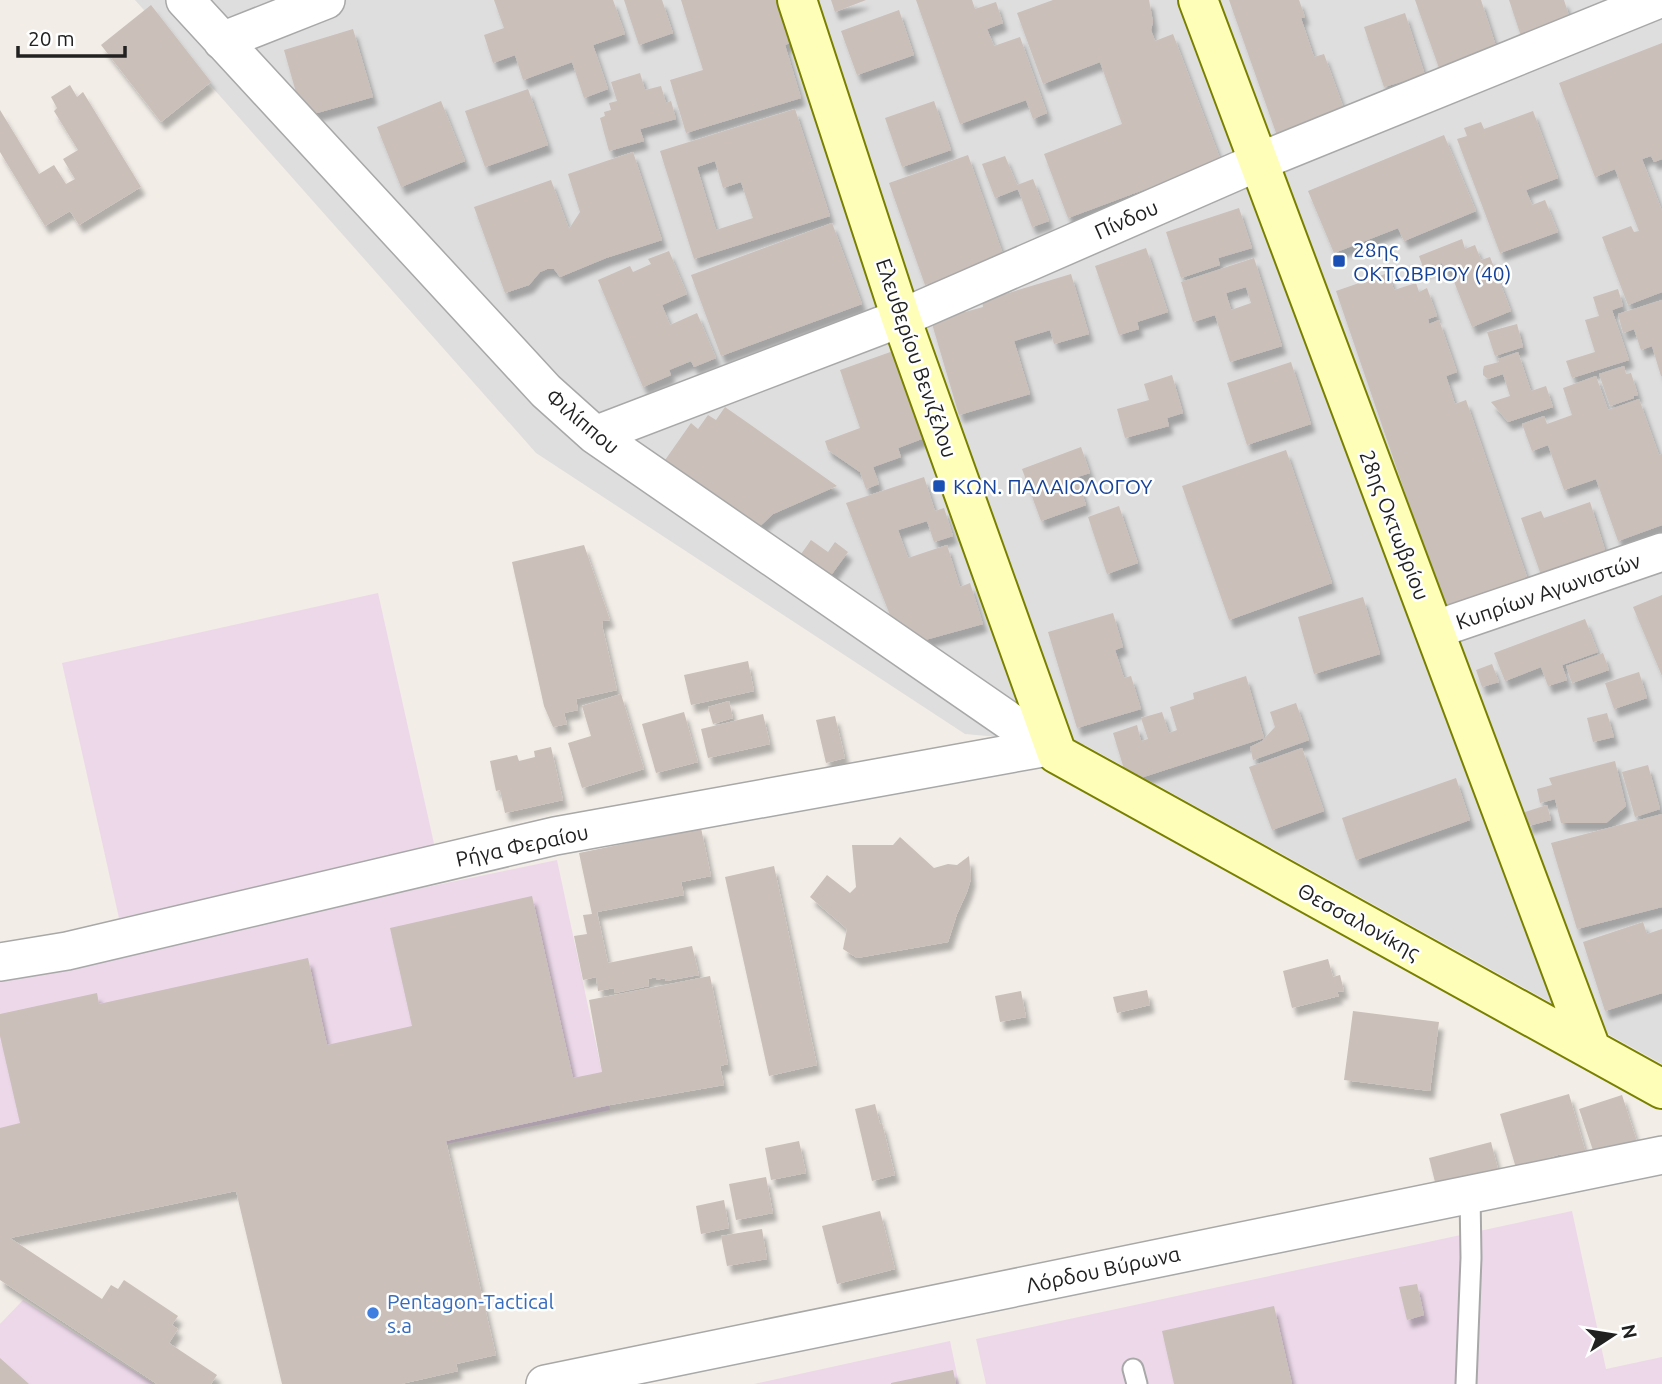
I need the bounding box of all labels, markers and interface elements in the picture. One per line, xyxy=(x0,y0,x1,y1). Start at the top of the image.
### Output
scale bar xyxy=(18,14,124,58)
text: 20 m xyxy=(28,26,75,50)
street label: Πίνδου xyxy=(1091,194,1161,244)
place label: 28ης ΟΚΤΩΒΡΙΟΥ (40) xyxy=(1353,237,1511,285)
marker: 28ης ΟΚΤΩΒΡΙΟΥ (40) xyxy=(1331,253,1347,269)
street label: Ελευθερίου Βενιζέλου xyxy=(872,255,962,461)
street label: Φιλίππου xyxy=(541,383,625,459)
street label: 28ης Οκτωβρίου xyxy=(1355,447,1435,603)
place label: ΚΩΝ. ΠΑΛΑΙΟΛΟΓΟΥ xyxy=(953,474,1152,498)
marker: ΚΩΝ. ΠΑΛΑΙΟΛΟΓΟΥ xyxy=(931,478,947,494)
street label: Κυπρίων Αγωνιστών xyxy=(1453,548,1643,634)
street label: Ρήγα Φεραίου xyxy=(453,819,591,871)
street label: Θεσσαλονίκης xyxy=(1294,878,1425,965)
street label: Λόρδου Βύρωνα xyxy=(1024,1241,1183,1297)
place label: Pentagon-Tactical s.a xyxy=(387,1289,554,1337)
north arrow xyxy=(1578,1300,1648,1370)
marker: Pentagon-Tactical s.a xyxy=(365,1305,381,1321)
text: N xyxy=(1617,1322,1642,1341)

